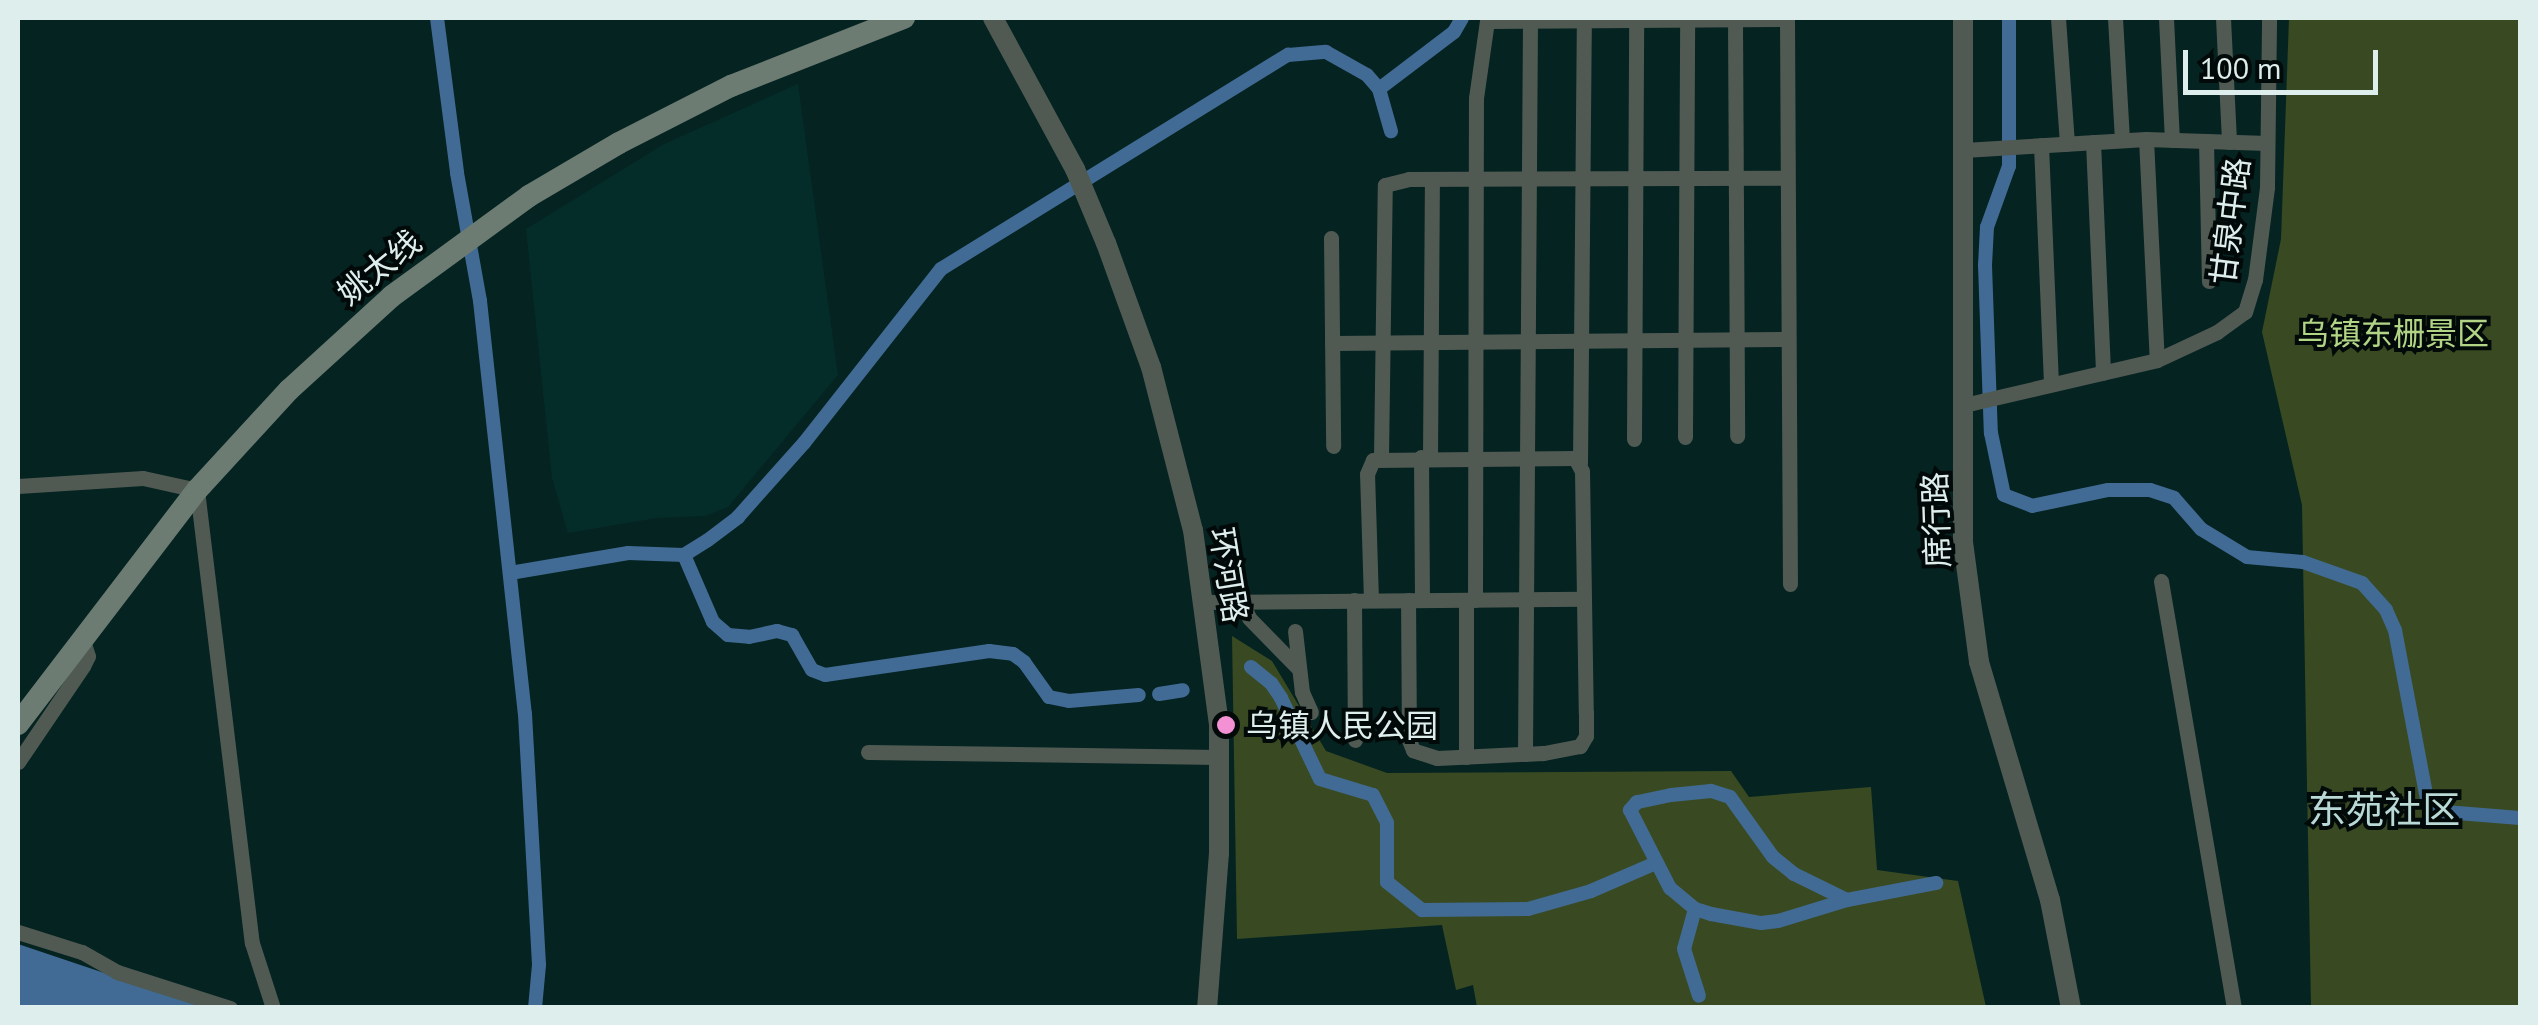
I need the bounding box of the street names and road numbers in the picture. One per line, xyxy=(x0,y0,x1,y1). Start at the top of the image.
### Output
street label: 甘泉中路 xyxy=(2203,155,2257,287)
street label: 姚太线 xyxy=(330,222,428,312)
street label: 席行路 xyxy=(1915,471,1957,569)
street label: 环河路 xyxy=(1203,525,1255,625)

